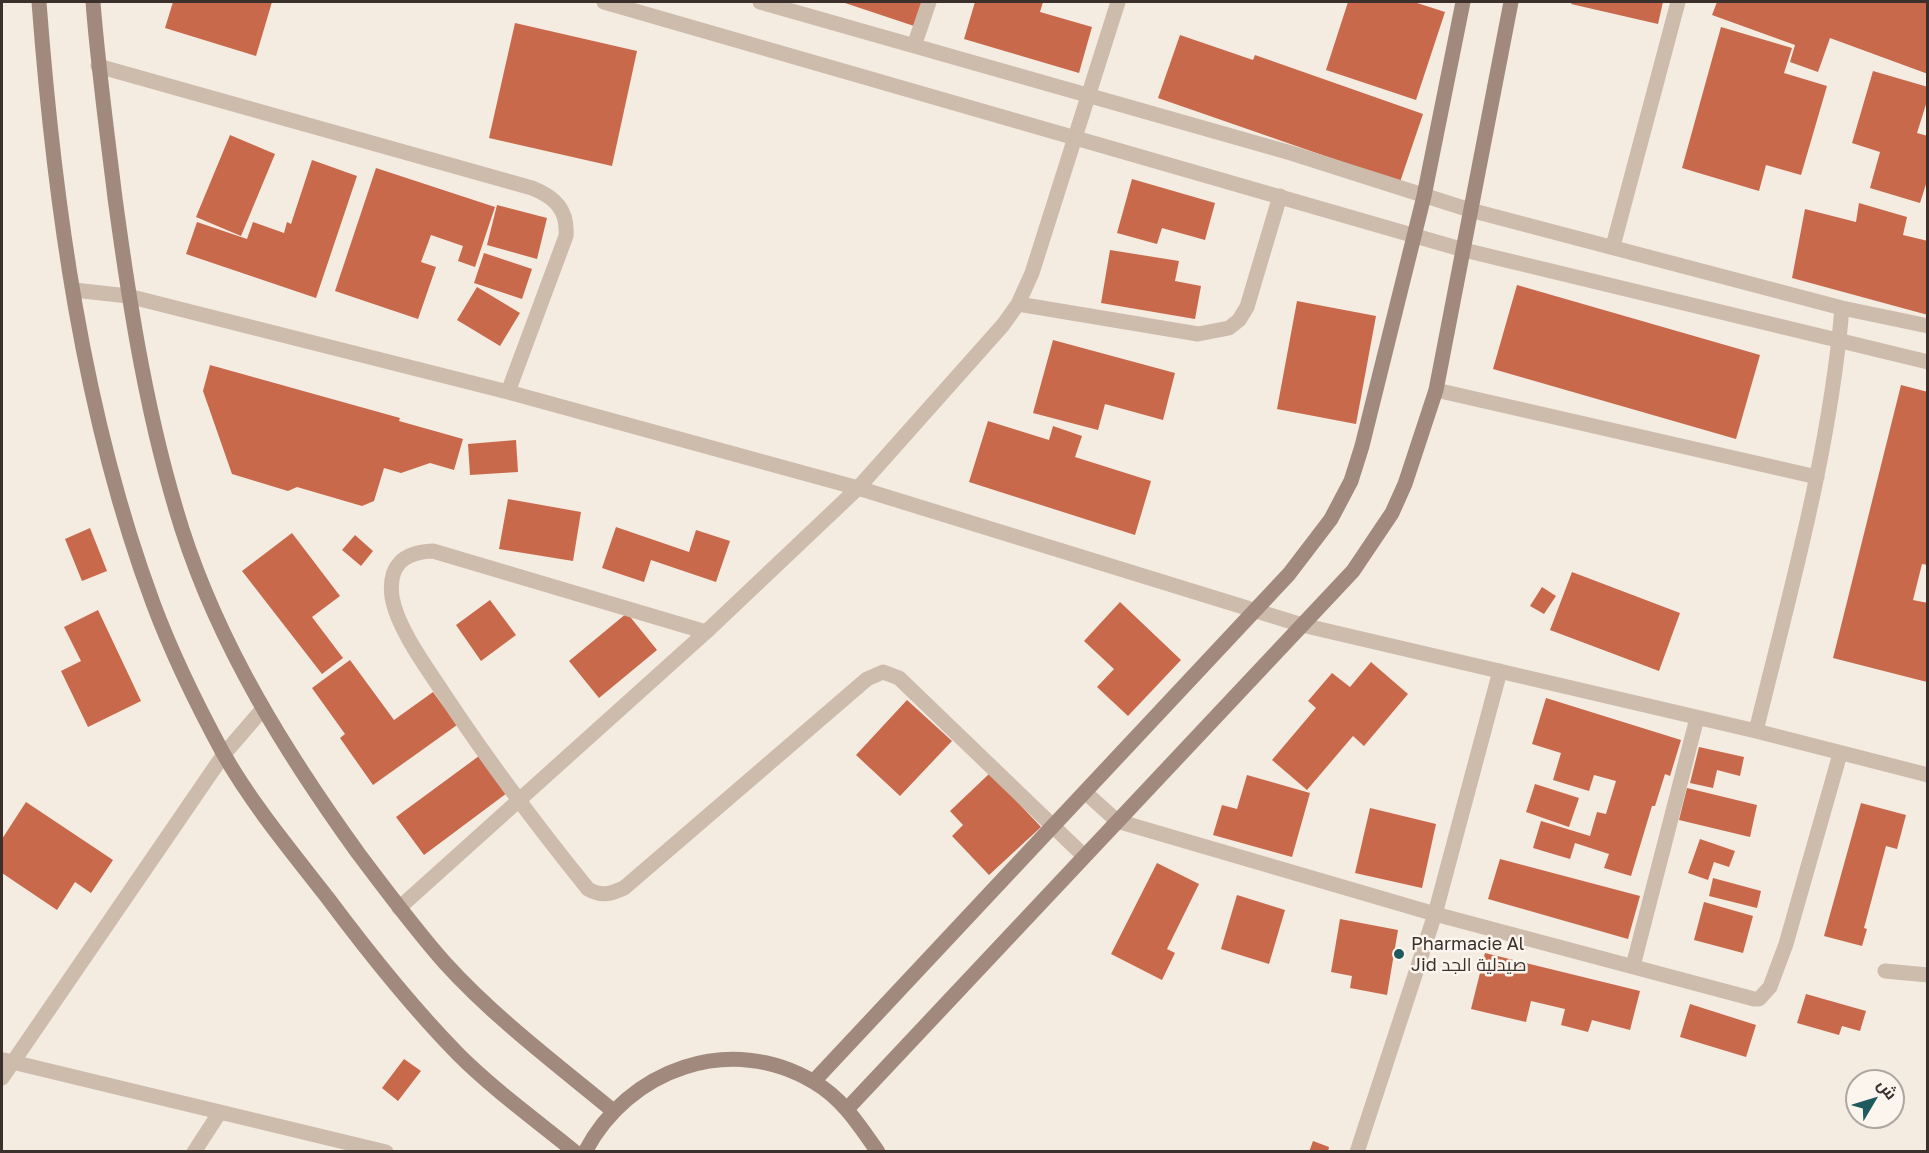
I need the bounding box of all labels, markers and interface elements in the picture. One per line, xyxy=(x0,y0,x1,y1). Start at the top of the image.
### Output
place label: Pharmacie Al Jid صيدلية الجد xyxy=(1411,933,1526,976)
marker: Pharmacie Al Jid صيدلية الجد xyxy=(1392,947,1406,961)
north arrow xyxy=(1845,1069,1905,1129)
text: ش xyxy=(1873,1075,1902,1103)

